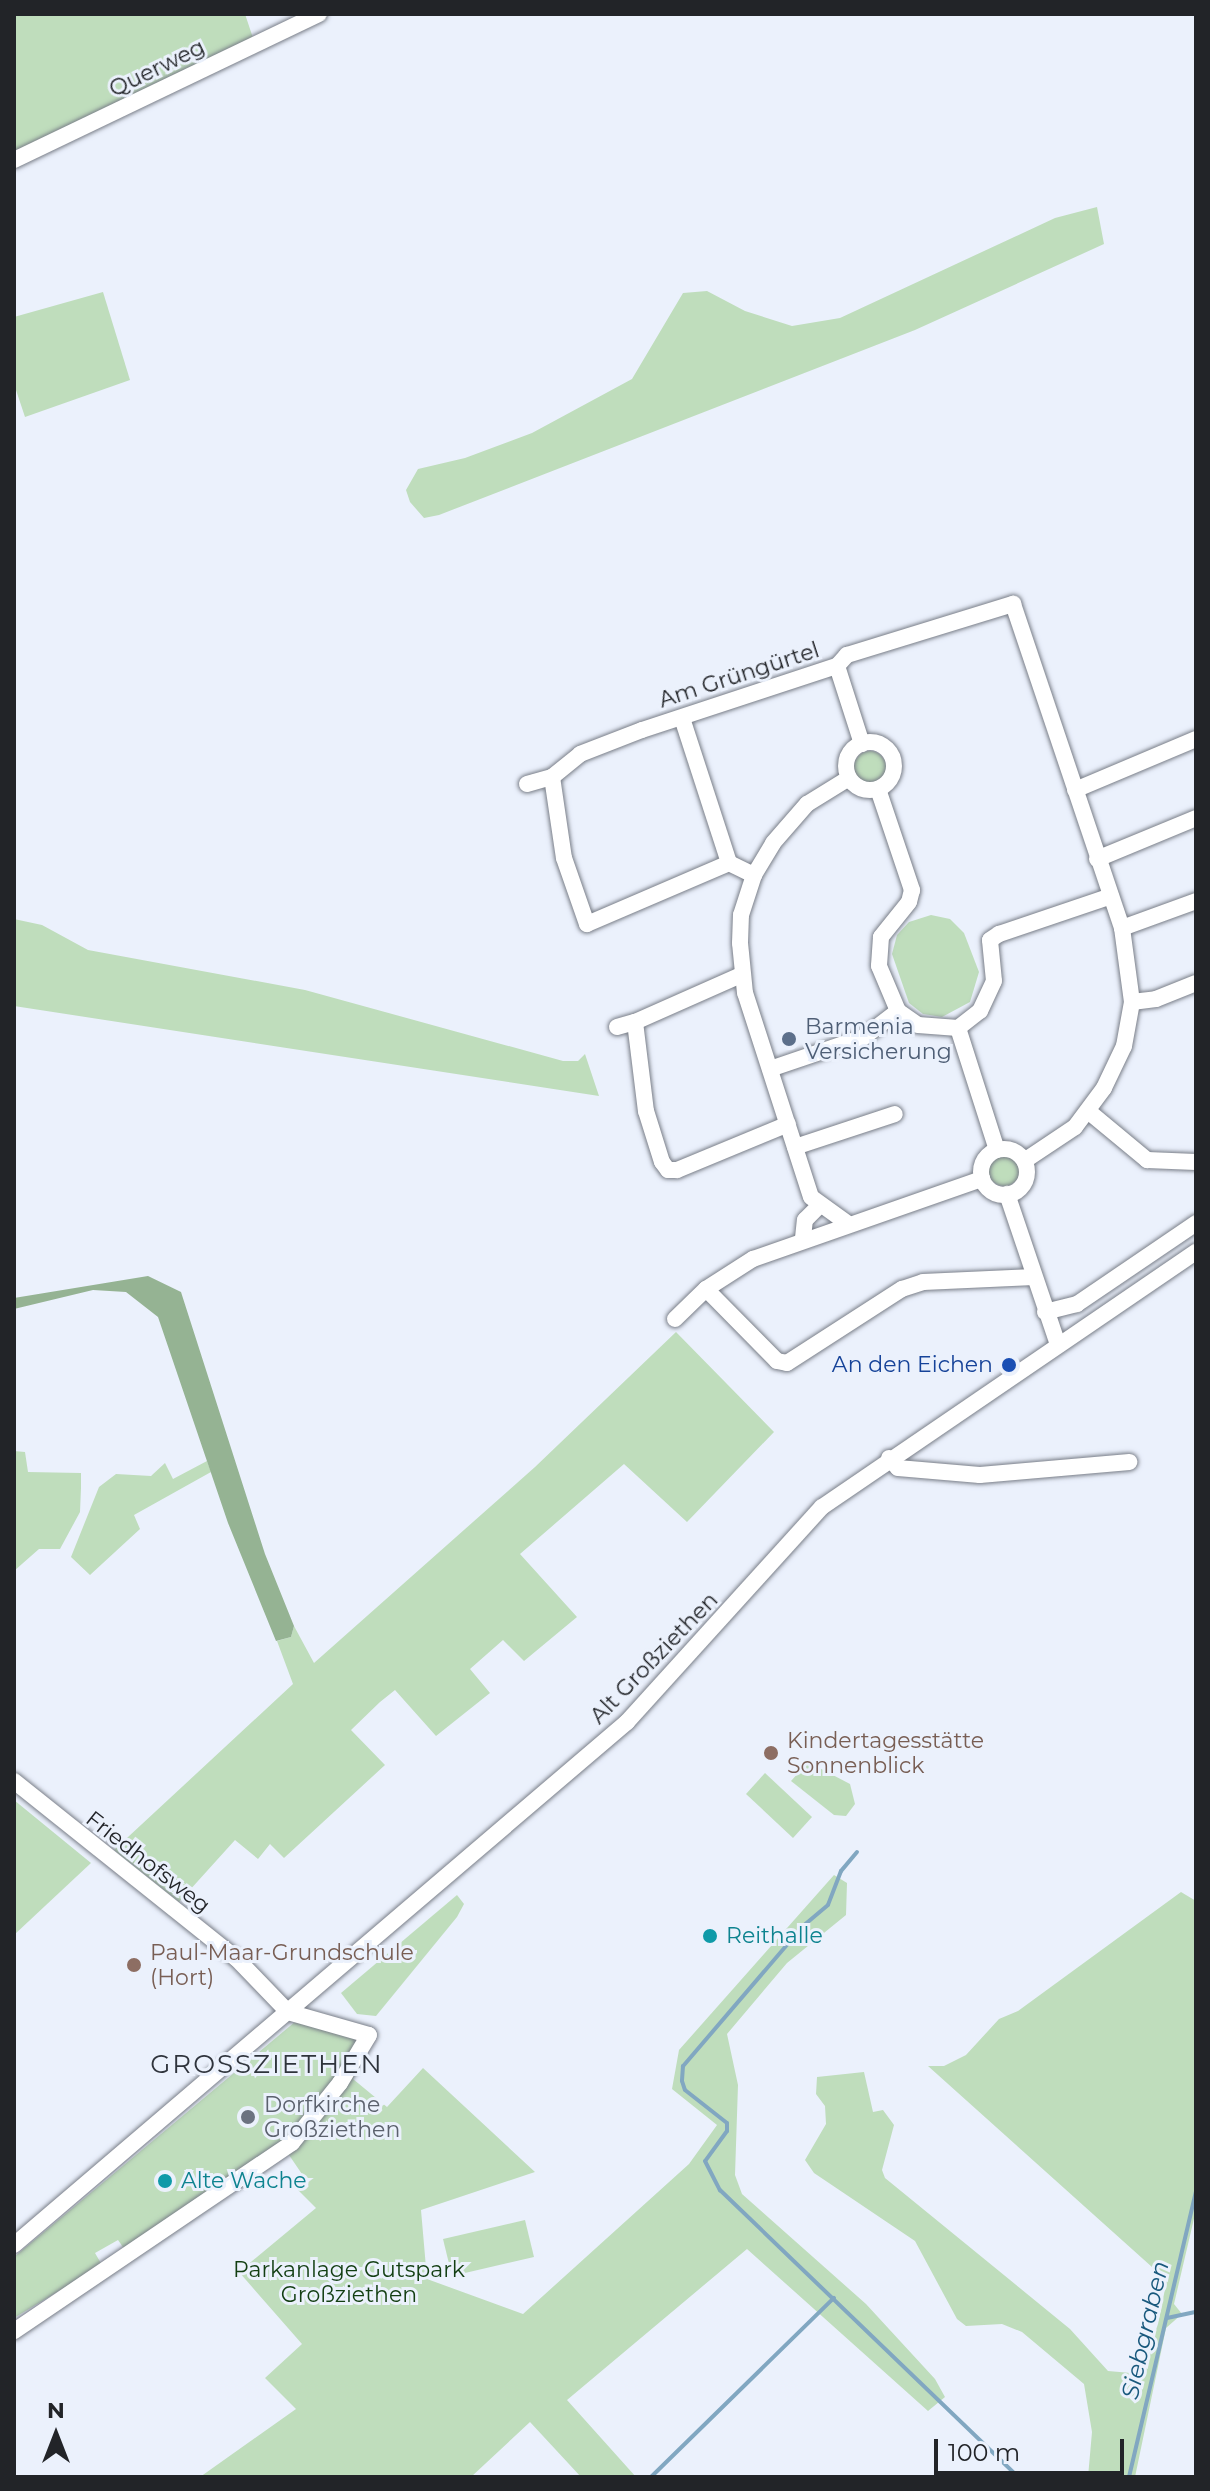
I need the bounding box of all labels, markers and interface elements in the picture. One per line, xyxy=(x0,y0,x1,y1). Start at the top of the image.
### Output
street label: Querweg xyxy=(105,34,209,102)
street label: Am Grüngürtel xyxy=(655,637,823,713)
place label: Barmenia Versicherung xyxy=(805,1013,952,1064)
marker: Barmenia Versicherung xyxy=(780,1030,798,1048)
place label: An den Eichen xyxy=(832,1352,993,1378)
marker: An den Eichen xyxy=(1000,1356,1018,1374)
street label: Alt Großziethen xyxy=(585,1587,723,1729)
place label: Kindertagesstätte Sonnenblick xyxy=(787,1727,984,1778)
marker: Kindertagesstätte Sonnenblick xyxy=(762,1744,780,1762)
street label: Friedhofsweg xyxy=(81,1805,215,1919)
place label: Reithalle xyxy=(726,1923,823,1949)
marker: Reithalle xyxy=(701,1927,719,1945)
place label: Paul-Maar-Grundschule (Hort) xyxy=(150,1939,414,1990)
marker: Paul-Maar-Grundschule (Hort) xyxy=(125,1956,143,1974)
district label: GROSSZIETHEN xyxy=(150,2049,384,2081)
place label: Dorfkirche Großziethen xyxy=(264,2091,400,2142)
marker: Dorfkirche Großziethen xyxy=(239,2108,257,2126)
place label: Alte Wache xyxy=(181,2168,307,2194)
marker: Alte Wache xyxy=(156,2172,174,2190)
park label: Parkanlage Gutspark Großziethen xyxy=(233,2256,465,2308)
water label: Siebgraben xyxy=(1115,2258,1175,2402)
north arrow xyxy=(16,2395,96,2475)
text: N xyxy=(47,2397,65,2424)
scale bar xyxy=(938,2423,1128,2473)
text: 100 m xyxy=(948,2438,1020,2467)

